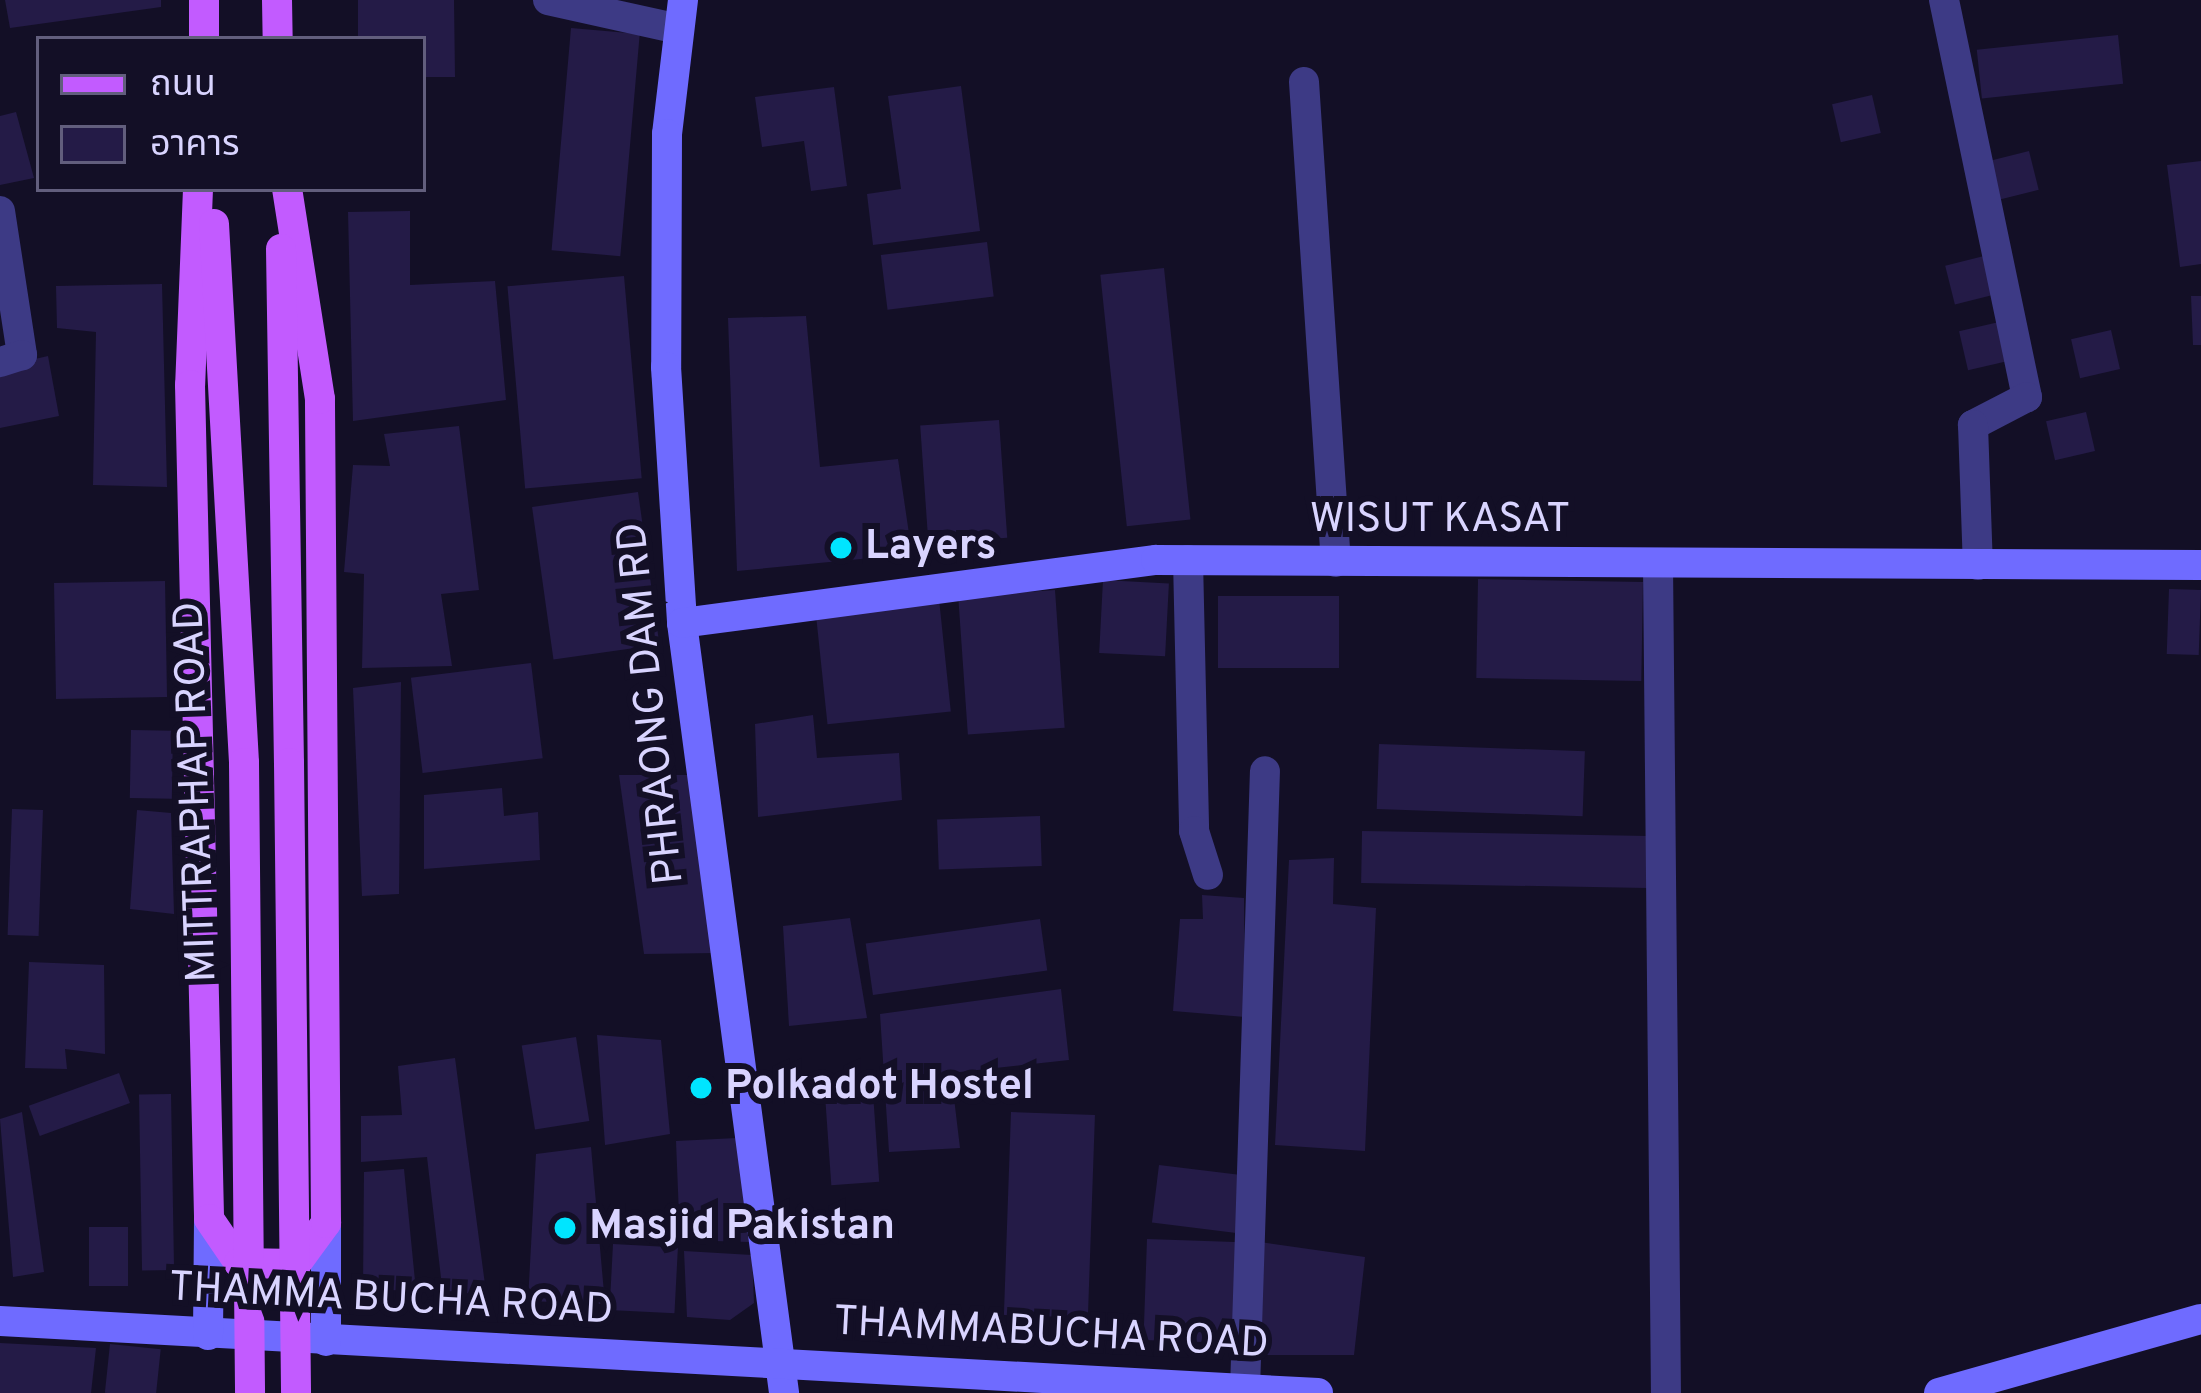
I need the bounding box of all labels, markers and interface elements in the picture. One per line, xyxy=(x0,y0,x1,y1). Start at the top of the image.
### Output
legend xyxy=(36,36,426,192)
text: ถนน xyxy=(150,63,216,109)
text: อาคาร xyxy=(150,123,240,169)
street label: WISUT KASAT xyxy=(1309,496,1571,546)
street label: PHRAONG DAM RD xyxy=(609,519,697,887)
place label: Layers xyxy=(865,523,996,573)
marker: Layers xyxy=(828,535,854,561)
street label: MITTRAPHAP ROAD xyxy=(166,601,230,983)
place label: Polkadot Hostel xyxy=(725,1063,1034,1113)
marker: Polkadot Hostel xyxy=(688,1075,714,1101)
place label: Masjid Pakistan xyxy=(589,1203,895,1253)
marker: Masjid Pakistan xyxy=(552,1215,578,1241)
street label: THAMMA BUCHA ROAD xyxy=(166,1264,616,1338)
street label: THAMMABUCHA ROAD xyxy=(831,1298,1271,1372)

